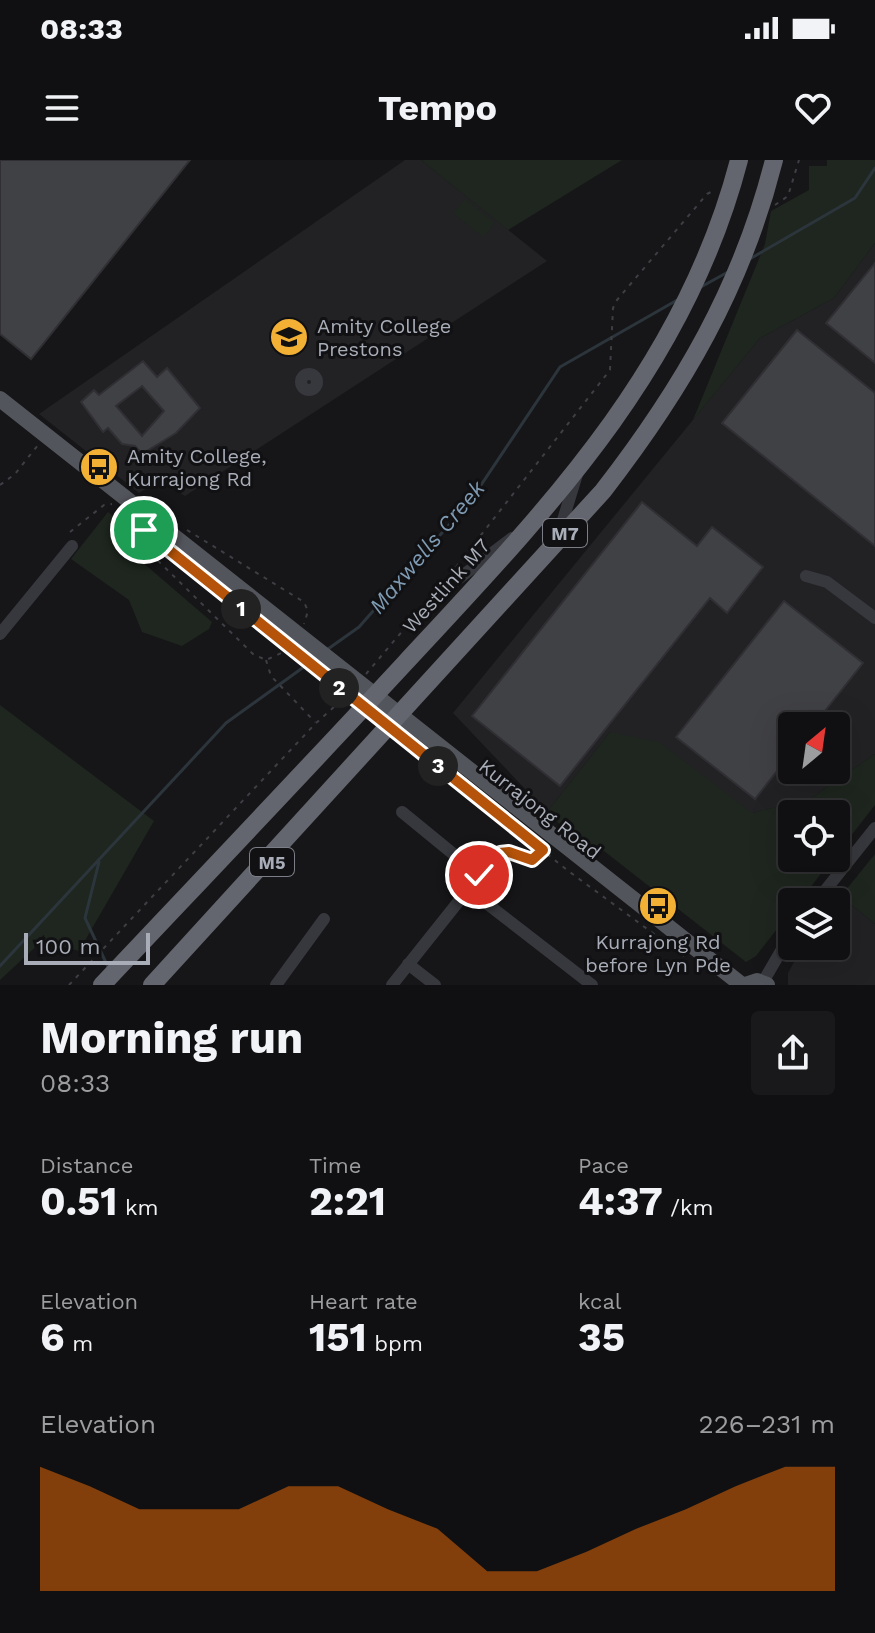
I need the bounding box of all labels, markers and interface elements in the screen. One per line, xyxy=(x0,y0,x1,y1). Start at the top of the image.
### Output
text: 08:33 xyxy=(40,11,123,46)
icon: menu xyxy=(40,86,84,130)
icon: heart xyxy=(791,86,835,130)
text: Tempo xyxy=(378,87,497,129)
place label: Amity College Prestons xyxy=(317,314,451,361)
school or university icon: Amity College Prestons xyxy=(268,316,310,358)
place label: Amity College, Kurrajong Rd xyxy=(127,444,267,491)
bus stop icon: Amity College, Kurrajong Rd xyxy=(78,446,120,488)
water label: Maxwells Creek xyxy=(364,475,490,618)
pin xyxy=(110,496,178,564)
icon: arrive xyxy=(122,508,166,552)
road number: M7 xyxy=(543,519,587,547)
street label: Westlink M7 xyxy=(397,534,495,638)
pin: 1 xyxy=(221,589,261,629)
text: 1 xyxy=(236,596,246,621)
pin: 2 xyxy=(319,668,359,708)
text: 2 xyxy=(332,675,346,700)
north arrow xyxy=(778,712,850,784)
map controls xyxy=(778,712,850,960)
pin: 3 xyxy=(418,746,458,786)
text: 3 xyxy=(431,753,445,778)
street label: Kurrajong Road xyxy=(474,754,606,864)
button: locate xyxy=(778,800,850,872)
pin xyxy=(445,841,513,909)
road number: M5 xyxy=(250,848,294,876)
icon: check xyxy=(457,853,501,897)
bus stop icon: Kurrajong Rd before Lyn Pde xyxy=(637,885,679,927)
button: layers xyxy=(778,888,850,960)
scale bar xyxy=(24,929,150,965)
place label: Kurrajong Rd before Lyn Pde xyxy=(585,930,731,977)
text: 100 m xyxy=(36,934,100,959)
button: share xyxy=(751,1011,835,1095)
text: Morning run xyxy=(40,1012,303,1064)
text: 08:33 xyxy=(40,1068,110,1098)
text: Distance xyxy=(40,1153,134,1178)
text: Time xyxy=(309,1153,361,1178)
text: Pace xyxy=(578,1153,629,1178)
text: 0.51 xyxy=(40,1178,118,1225)
text: 2:21 xyxy=(309,1178,386,1225)
text: 4:37 xyxy=(578,1178,663,1225)
text: km xyxy=(118,1195,159,1220)
text: /km xyxy=(663,1195,713,1220)
text: Elevation xyxy=(40,1289,138,1314)
text: Heart rate xyxy=(309,1289,418,1314)
text: kcal xyxy=(578,1289,622,1314)
text: 6 xyxy=(40,1314,65,1361)
text: 151 xyxy=(309,1314,367,1361)
text: 35 xyxy=(578,1314,625,1361)
text: m xyxy=(65,1331,93,1356)
text: bpm xyxy=(367,1331,423,1356)
text: Elevation xyxy=(40,1409,156,1439)
text: 226–231 m xyxy=(699,1409,835,1439)

